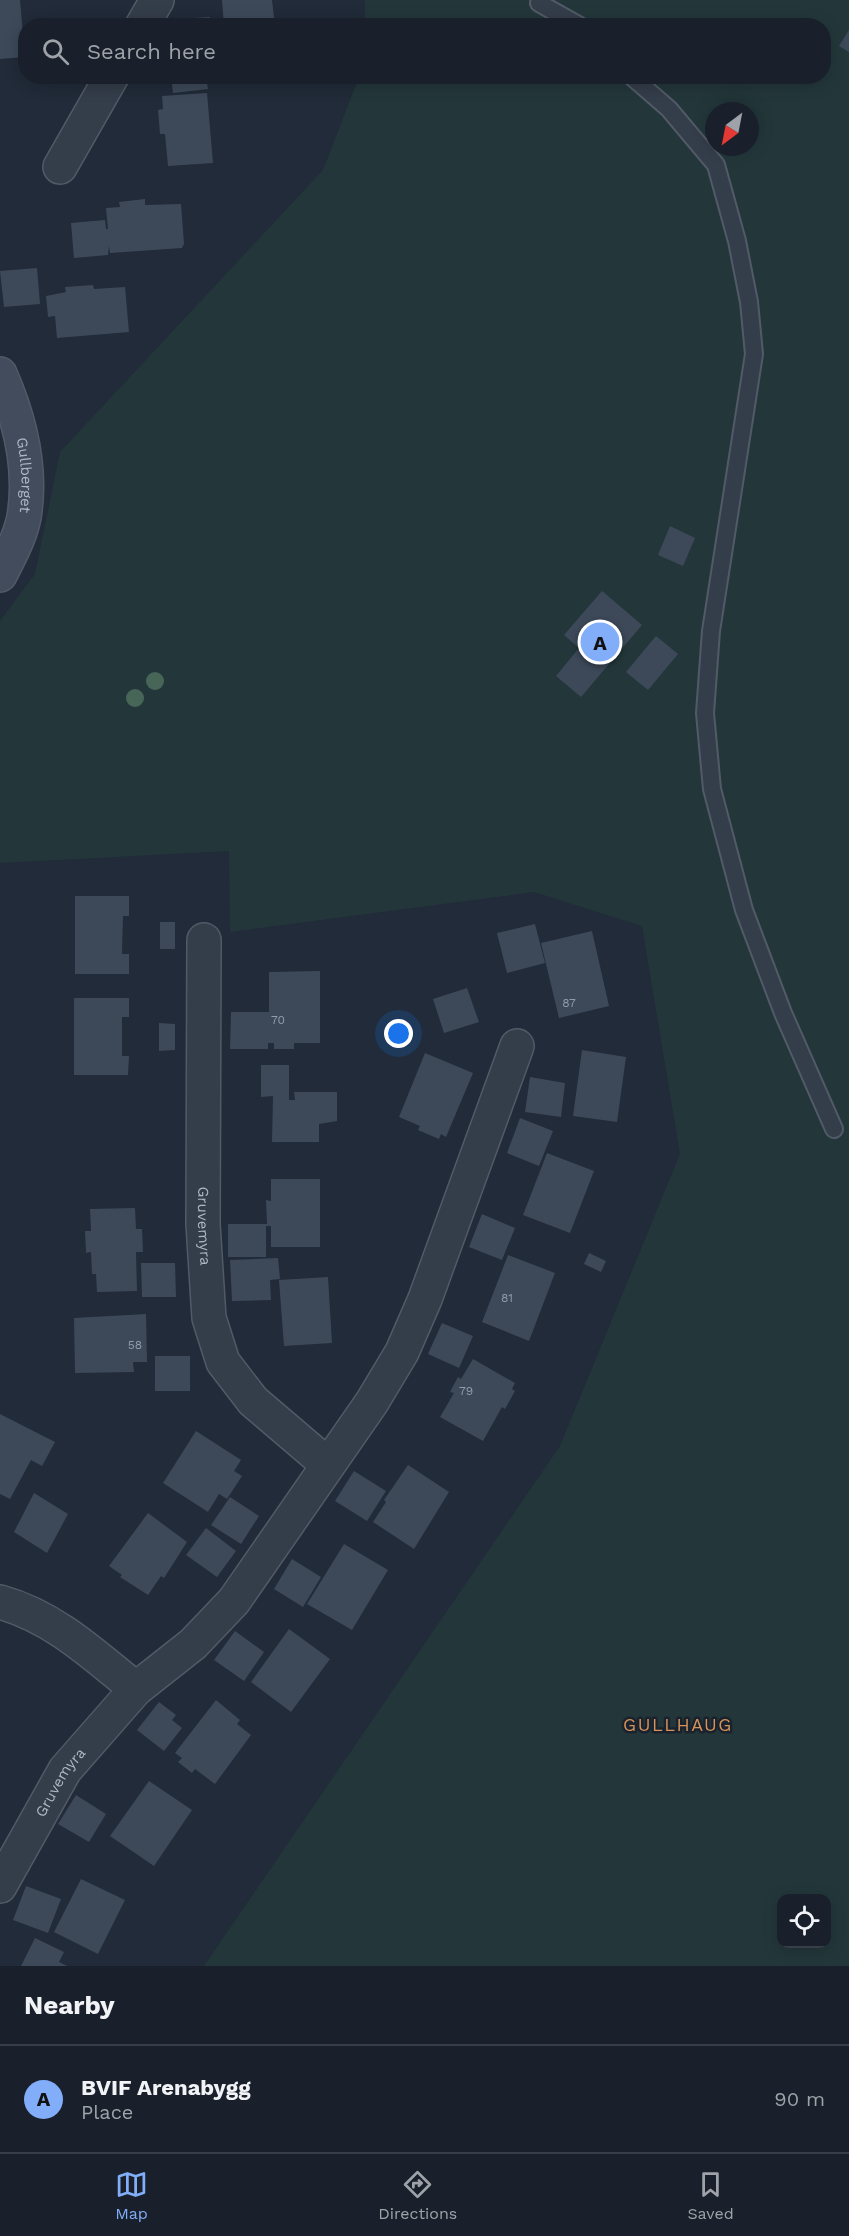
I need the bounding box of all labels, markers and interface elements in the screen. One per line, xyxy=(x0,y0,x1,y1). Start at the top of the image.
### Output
search box xyxy=(18,18,831,84)
icon: search xyxy=(39,35,72,68)
text: Search here xyxy=(87,39,216,64)
north arrow xyxy=(705,102,759,156)
street label: Gullberget xyxy=(12,436,36,515)
pin: A xyxy=(580,620,620,664)
house number: 87 xyxy=(562,996,576,1010)
house number: 70 xyxy=(271,1013,285,1027)
your location xyxy=(384,1019,413,1048)
street label: Gruvemyra xyxy=(194,1186,215,1266)
house number: 81 xyxy=(501,1291,513,1305)
house number: 58 xyxy=(128,1338,142,1352)
house number: 79 xyxy=(459,1384,473,1398)
district label: GULLHAUG xyxy=(623,1714,733,1735)
street label: Gruvemyra xyxy=(31,1744,90,1820)
map controls xyxy=(777,1894,831,1948)
button: locate xyxy=(777,1894,831,1948)
text: Nearby xyxy=(24,1990,115,2020)
text: BVIF Arenabygg xyxy=(81,2075,251,2100)
text: A xyxy=(37,2087,50,2111)
text: 90 m xyxy=(774,2087,825,2111)
text: Place xyxy=(81,2100,133,2124)
tab: Map xyxy=(115,2168,148,2223)
tab: Directions xyxy=(378,2168,457,2223)
tab: Saved xyxy=(687,2168,734,2223)

